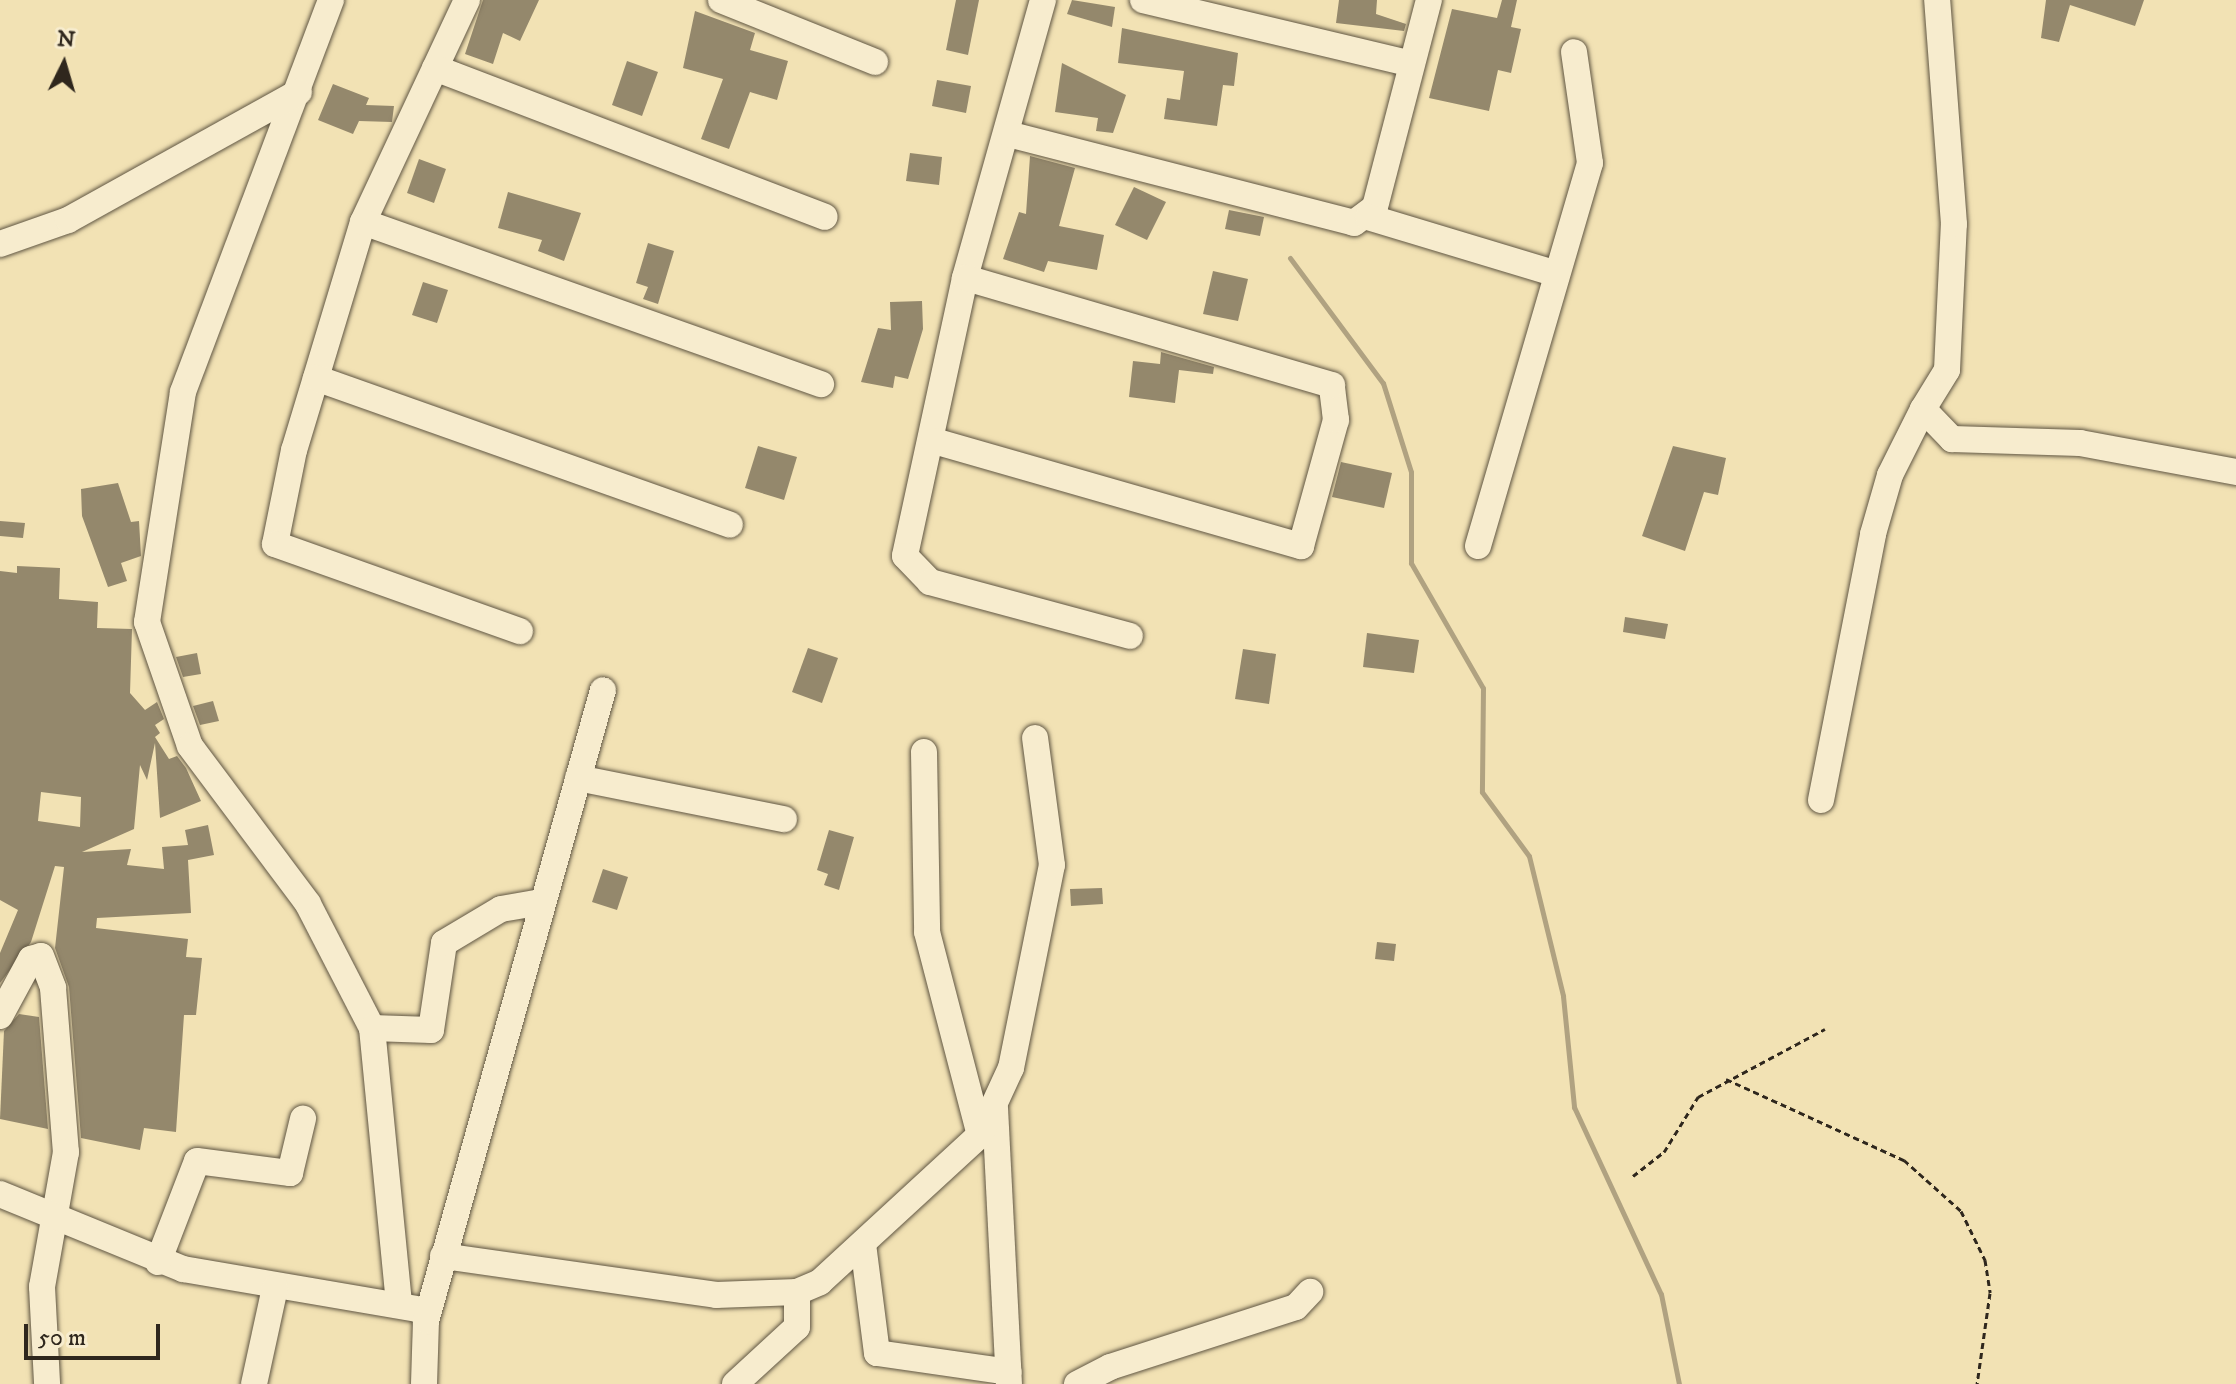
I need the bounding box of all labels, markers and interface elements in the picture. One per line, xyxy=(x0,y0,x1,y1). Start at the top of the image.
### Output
north arrow xyxy=(24,24,104,104)
text: N xyxy=(56,25,76,54)
scale bar xyxy=(28,1308,164,1358)
text: 50 m xyxy=(38,1323,86,1353)

